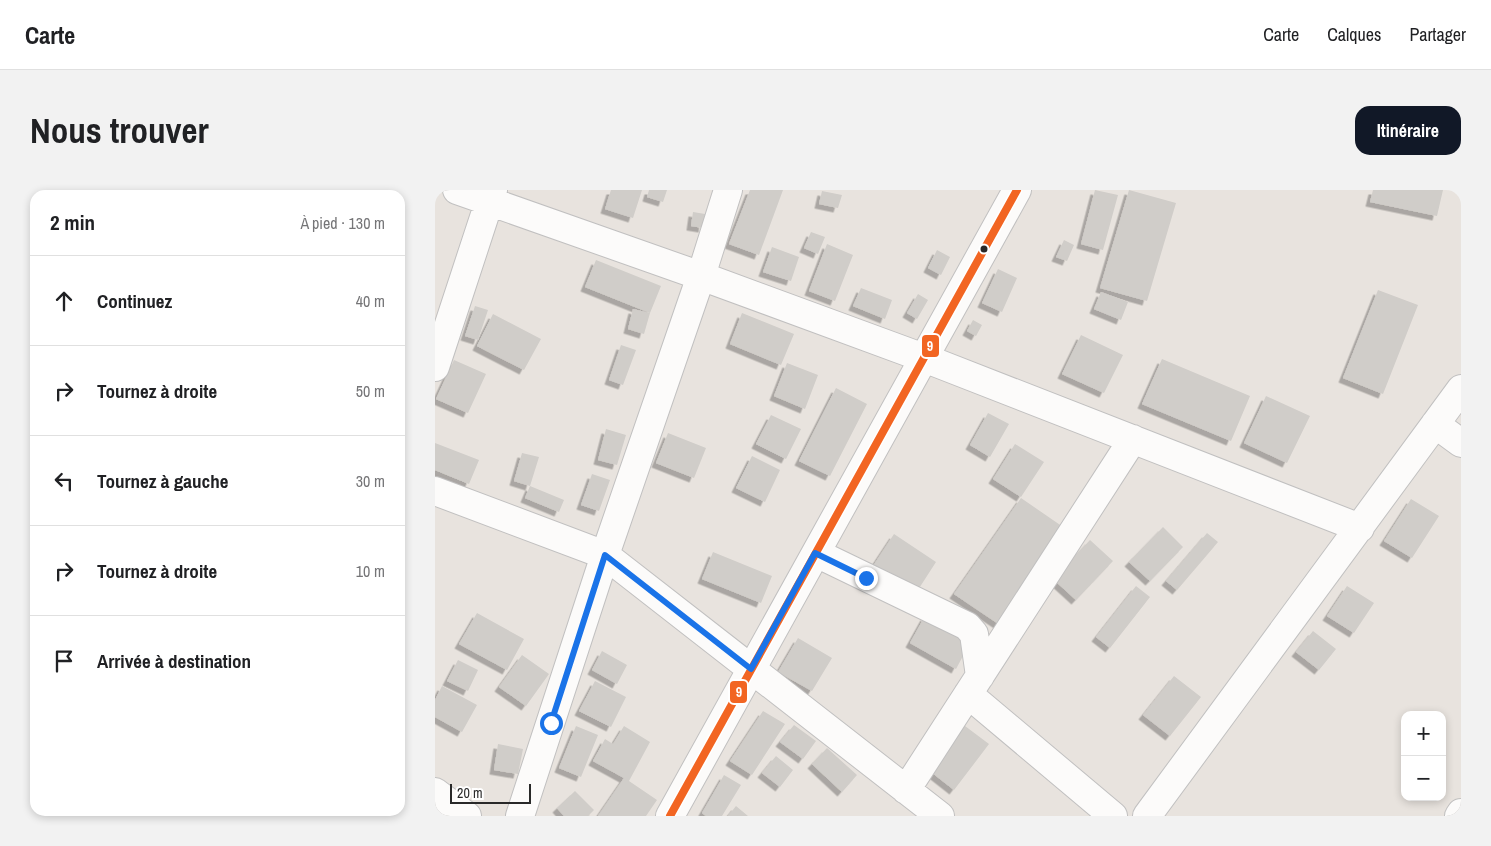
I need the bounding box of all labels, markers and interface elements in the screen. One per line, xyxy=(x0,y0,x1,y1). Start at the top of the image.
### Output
text: Carte xyxy=(25,19,75,51)
text: Carte xyxy=(1263,22,1299,47)
text: Calques xyxy=(1327,22,1381,47)
text: Partager xyxy=(1409,22,1466,47)
button: Itinéraire xyxy=(1355,106,1461,155)
text: Nous trouver xyxy=(30,107,209,154)
text: 2 min xyxy=(50,208,95,237)
text: À pied · 130 m xyxy=(300,212,385,234)
unlabelled marker xyxy=(979,244,989,254)
icon: ahead xyxy=(50,287,78,315)
text: Continuez xyxy=(97,288,172,314)
text: 40 m xyxy=(356,290,385,312)
line badge: 9 xyxy=(921,334,940,358)
text: 9 xyxy=(927,337,933,355)
icon: right xyxy=(50,377,78,405)
text: Tournez à droite xyxy=(97,378,217,404)
text: 50 m xyxy=(356,380,385,402)
icon: left xyxy=(50,467,78,495)
text: Tournez à gauche xyxy=(97,468,228,494)
text: 30 m xyxy=(356,470,385,492)
icon: right xyxy=(50,557,78,585)
text: Tournez à droite xyxy=(97,558,217,584)
text: 10 m xyxy=(356,560,385,582)
route end xyxy=(855,567,878,590)
icon: arrive xyxy=(50,647,78,675)
text: Arrivée à destination xyxy=(97,648,251,674)
line badge: 9 xyxy=(729,680,748,704)
text: 9 xyxy=(736,683,742,701)
map controls xyxy=(1401,711,1446,801)
button: + xyxy=(1401,711,1446,756)
route start xyxy=(540,712,563,735)
button: − xyxy=(1401,756,1446,801)
scale bar xyxy=(450,781,531,804)
text: 20 m xyxy=(457,784,483,802)

